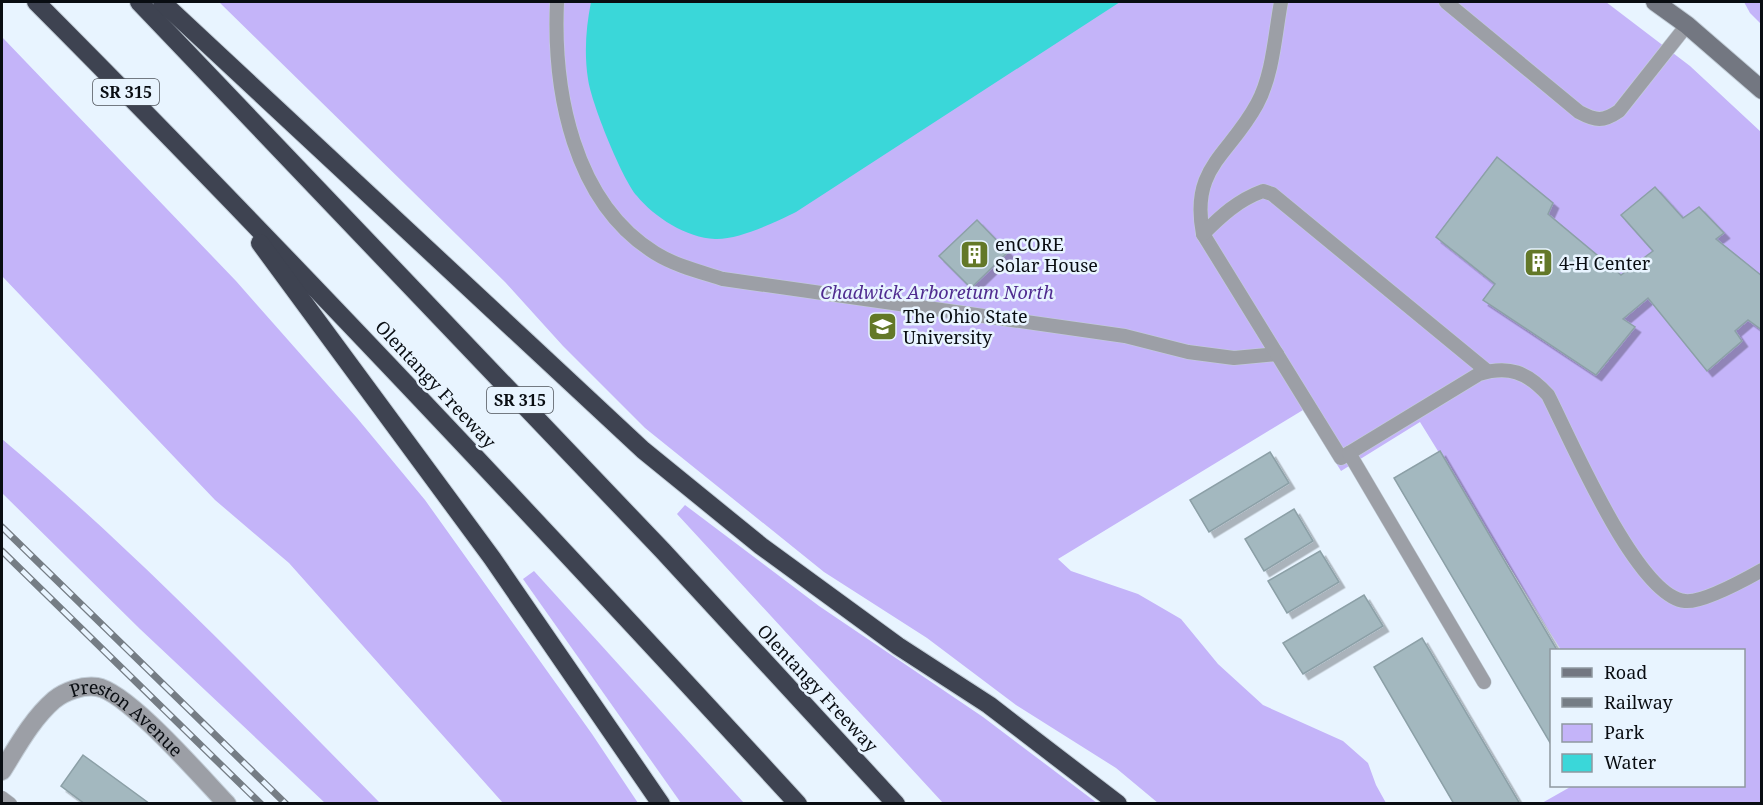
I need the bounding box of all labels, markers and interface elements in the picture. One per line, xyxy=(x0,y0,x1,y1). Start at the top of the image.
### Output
road number: SR 315 xyxy=(93,79,159,105)
place label: enCORE Solar House xyxy=(995,232,1098,277)
building icon: enCORE Solar House xyxy=(958,238,990,270)
building icon: 4-H Center xyxy=(1522,247,1554,279)
place label: 4-H Center xyxy=(1559,251,1651,275)
park label: Chadwick Arboretum North xyxy=(820,280,1054,304)
place label: The Ohio State University xyxy=(903,304,1028,349)
school or university icon: The Ohio State University xyxy=(866,310,898,342)
street label: Olentangy Freeway xyxy=(370,315,502,454)
road number: SR 315 xyxy=(487,387,553,413)
street label: Olentangy Freeway xyxy=(752,619,884,758)
legend xyxy=(1550,649,1745,787)
text: Road xyxy=(1604,660,1647,684)
street label: Preston Avenue xyxy=(66,674,188,762)
text: Railway xyxy=(1604,690,1674,714)
text: Park xyxy=(1604,720,1644,744)
text: Water xyxy=(1604,750,1657,774)

